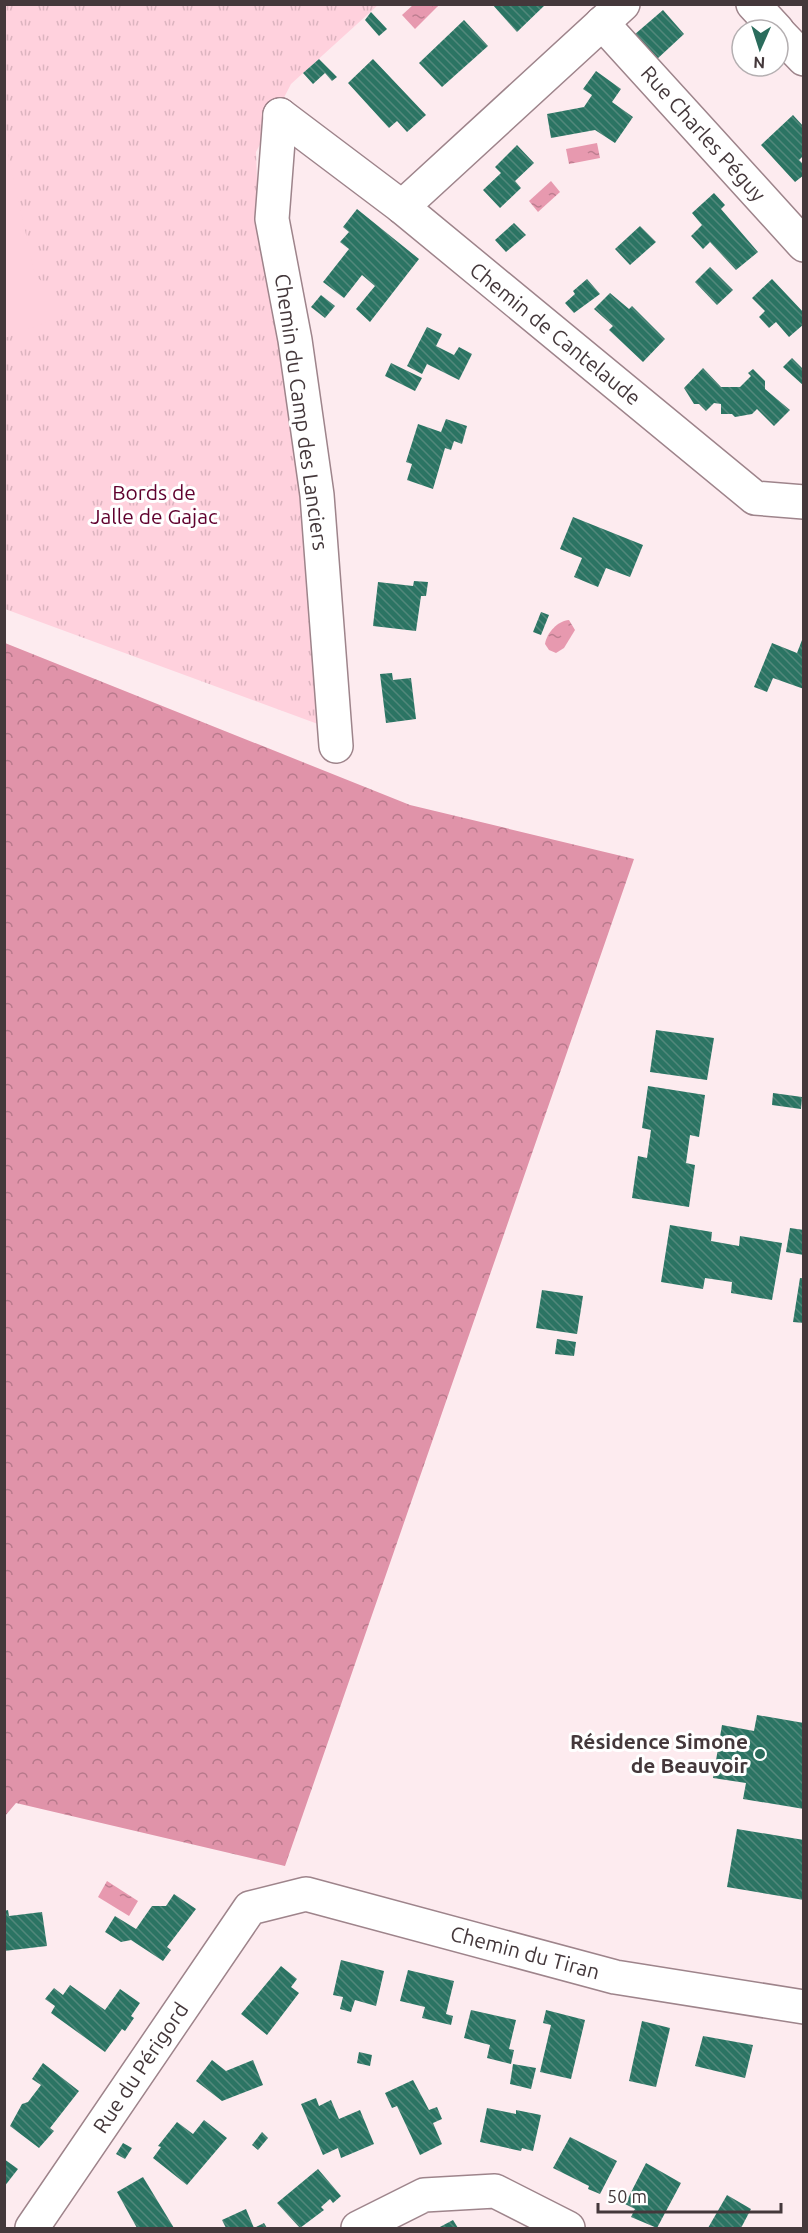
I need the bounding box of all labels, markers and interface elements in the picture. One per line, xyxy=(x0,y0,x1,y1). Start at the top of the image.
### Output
north arrow xyxy=(730,18,790,78)
text: N xyxy=(753,54,766,72)
street label: Rue Charles Péguy xyxy=(637,61,771,206)
street label: Chemin de Cantelaude xyxy=(465,257,646,410)
street label: Chemin du Camp des Lanciers xyxy=(271,272,333,552)
park label: Bords de Jalle de Gajac xyxy=(90,480,218,528)
place label: Résidence Simone de Beauvoir xyxy=(570,1729,748,1777)
marker: Résidence Simone de Beauvoir xyxy=(753,1747,767,1761)
street label: Chemin du Tiran xyxy=(448,1921,603,1983)
street label: Rue du Périgord xyxy=(88,1998,193,2137)
scale bar xyxy=(598,2176,781,2214)
text: 50 m xyxy=(607,2186,647,2206)

